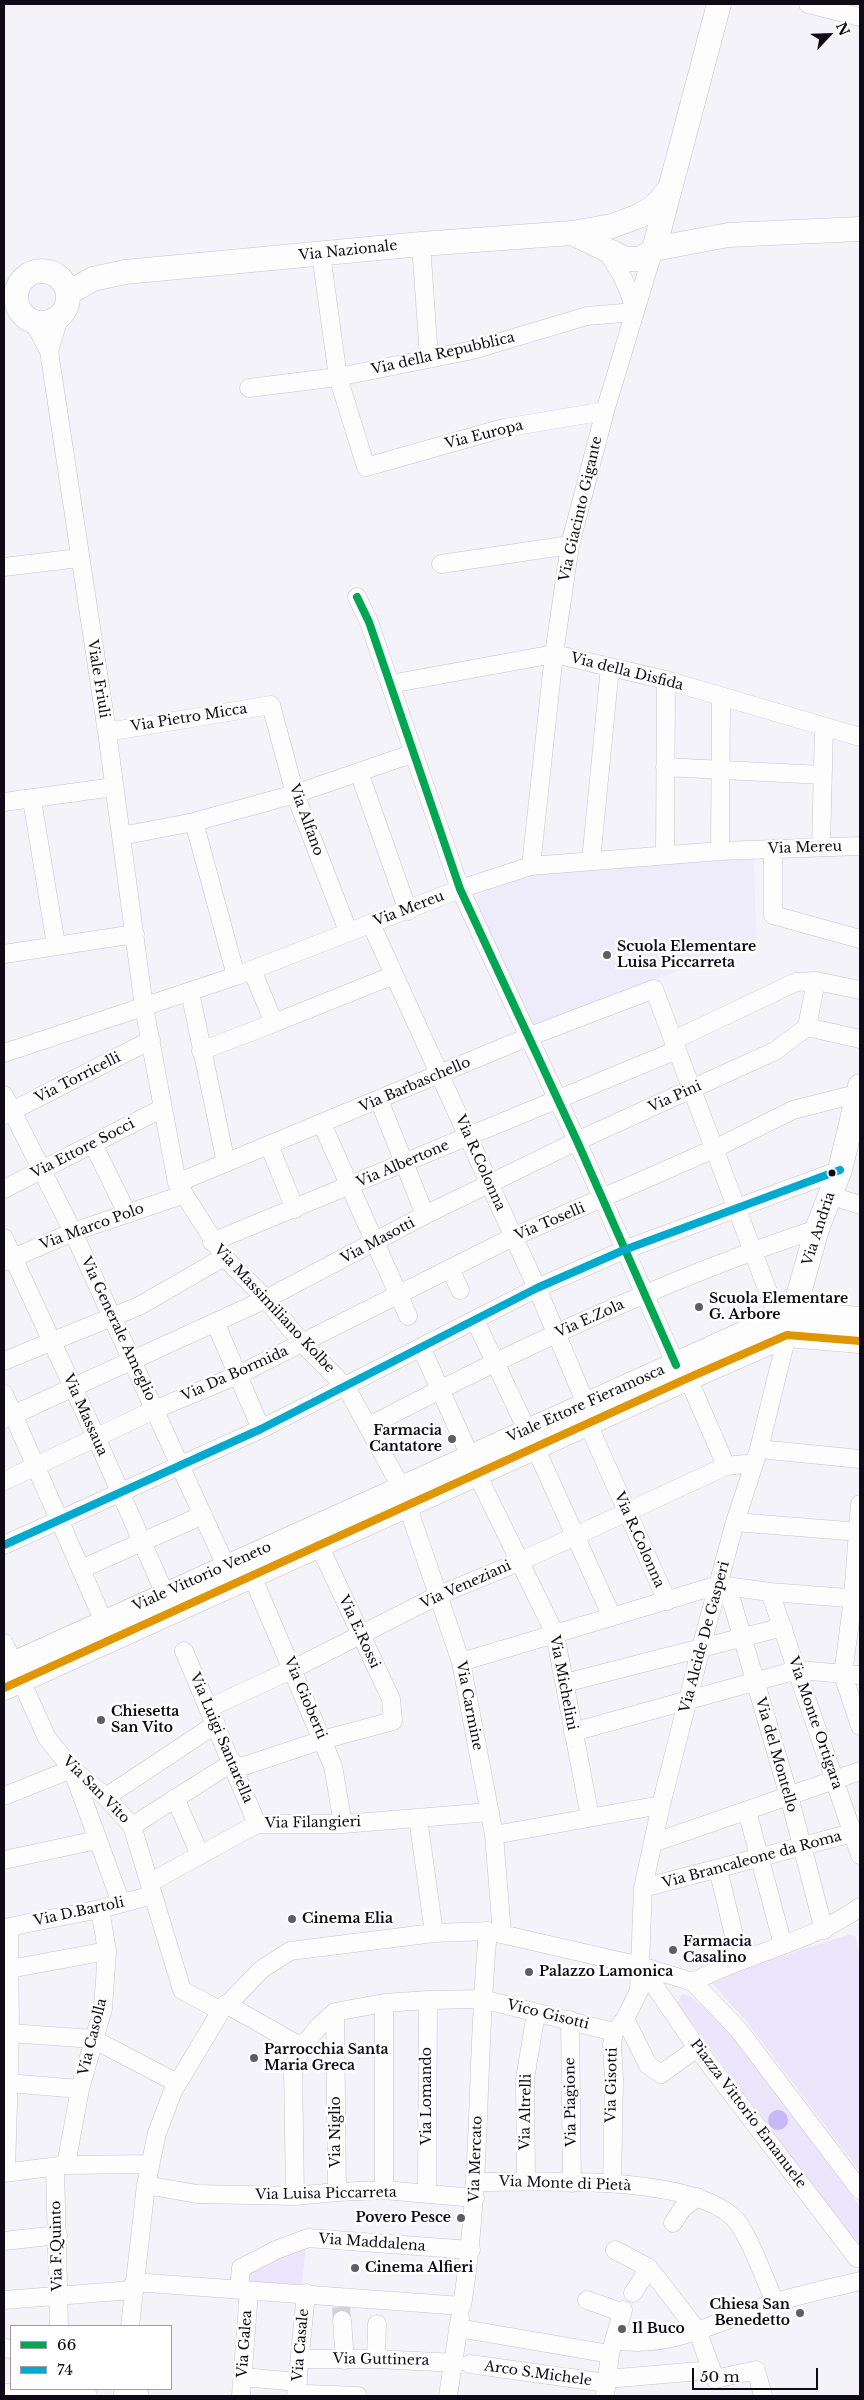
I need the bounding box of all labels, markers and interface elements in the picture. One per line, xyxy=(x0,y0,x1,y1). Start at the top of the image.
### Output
north arrow xyxy=(804,10,854,60)
text: N xyxy=(832,19,854,39)
street label: Via Nazionale xyxy=(298,237,398,265)
street label: Via della Repubblica xyxy=(370,329,516,379)
street label: Via Europa xyxy=(443,417,525,453)
street label: Via Giacinto Gigante xyxy=(556,435,606,583)
street label: Viale Friuli xyxy=(83,638,113,720)
street label: Via della Disfida xyxy=(569,650,685,694)
street label: Via Pietro Micca xyxy=(130,701,248,735)
street label: Via Alfano xyxy=(285,782,327,858)
street label: Via Mereu xyxy=(768,838,842,858)
street label: Via Mereu xyxy=(371,888,447,930)
place label: Scuola Elementare Luisa Piccarreta xyxy=(617,939,756,972)
marker: Scuola Elementare Luisa Piccarreta xyxy=(601,949,613,961)
street label: Via Torricelli xyxy=(32,1049,124,1107)
street label: Via Barbaschello xyxy=(357,1054,473,1116)
street label: Via Pini xyxy=(646,1078,704,1116)
street label: Via R.Colonna xyxy=(451,1113,509,1213)
street label: Via Ettore Socci xyxy=(28,1116,138,1182)
street label: Via Albertone xyxy=(354,1137,452,1191)
unlabelled marker xyxy=(827,1168,837,1178)
street label: Via Andria xyxy=(799,1190,839,1268)
street label: Via Marco Polo xyxy=(38,1200,146,1254)
street label: Via Toselli xyxy=(512,1200,588,1244)
street label: Via Masotti xyxy=(338,1215,418,1267)
street label: Via Massimiliano Kolbe xyxy=(210,1241,338,1377)
street label: Via Generale Ameglio xyxy=(77,1254,159,1404)
place label: Scuola Elementare G. Arbore xyxy=(709,1291,848,1324)
street label: Via E.Zola xyxy=(553,1296,627,1342)
marker: Scuola Elementare G. Arbore xyxy=(693,1301,705,1313)
street label: Via Da Bormida xyxy=(179,1343,291,1405)
street label: Viale Ettore Fieramosca xyxy=(505,1362,667,1446)
street label: Via Massaua xyxy=(59,1371,111,1459)
place label: Farmacia Cantatore xyxy=(369,1423,442,1455)
marker: Farmacia Cantatore xyxy=(446,1433,458,1445)
street label: Via R.Colonna xyxy=(610,1490,668,1590)
street label: Viale Vittorio Veneto xyxy=(130,1539,274,1615)
street label: Via Veneziani xyxy=(418,1557,514,1613)
street label: Via Alcide De Gasperi xyxy=(677,1559,733,1715)
street label: Via E.Rossi xyxy=(335,1593,383,1671)
street label: Via Michelini xyxy=(546,1634,580,1732)
street label: Via Gioberti xyxy=(280,1654,330,1742)
street label: Via Monte Ortigara xyxy=(784,1655,846,1791)
street label: Via Carmine xyxy=(452,1660,486,1752)
street label: Via Luigi Santarella xyxy=(186,1670,256,1806)
street label: Via del Montello xyxy=(752,1696,800,1814)
place label: Chiesetta San Vito xyxy=(111,1704,179,1736)
marker: Chiesetta San Vito xyxy=(95,1714,107,1726)
street label: Via San Vito xyxy=(59,1753,133,1827)
street label: Via Filangieri xyxy=(265,1814,361,1832)
street label: Via Brancaleone da Roma xyxy=(661,1828,843,1892)
street label: Via D.Bartoli xyxy=(32,1894,126,1930)
place label: Cinema Elia xyxy=(302,1911,393,1927)
marker: Cinema Elia xyxy=(286,1913,298,1925)
place label: Farmacia Casalino xyxy=(683,1934,752,1966)
marker: Farmacia Casalino xyxy=(667,1944,679,1956)
place label: Palazzo Lamonica xyxy=(539,1964,673,1980)
marker: Palazzo Lamonica xyxy=(523,1966,535,1978)
street label: Via Casolla xyxy=(75,1997,111,2077)
street label: Vico Gisotti xyxy=(505,1997,591,2033)
street label: Piazza Vittorio Emanuele xyxy=(687,2036,809,2192)
place label: Parrocchia Santa Maria Greca xyxy=(264,2042,389,2074)
street label: Via Lomando xyxy=(419,2047,435,2145)
street label: Via Gisotti xyxy=(603,2047,621,2123)
marker: Parrocchia Santa Maria Greca xyxy=(248,2052,260,2064)
street label: Via Piagione xyxy=(562,2057,580,2147)
street label: Via Altrelli xyxy=(517,2074,535,2150)
street label: Via Niglio xyxy=(328,2096,344,2168)
street label: Via Mercato xyxy=(466,2115,486,2203)
street label: Via Monte di Pietà xyxy=(499,2173,631,2195)
street label: Via Luisa Piccarreta xyxy=(255,2184,397,2204)
street label: Via F.Quinto xyxy=(48,2201,66,2291)
place label: Povero Pesce xyxy=(355,2210,451,2226)
marker: Povero Pesce xyxy=(455,2212,467,2224)
street label: Via Maddalena xyxy=(318,2231,426,2255)
place label: Cinema Alfieri xyxy=(365,2260,473,2276)
marker: Cinema Alfieri xyxy=(349,2262,361,2274)
place label: Chiesa San Benedetto xyxy=(709,2297,790,2330)
marker: Chiesa San Benedetto xyxy=(794,2307,806,2319)
street label: Via Casale xyxy=(289,2308,313,2382)
street label: Via Galea xyxy=(234,2310,256,2378)
place label: Il Buco xyxy=(632,2321,685,2337)
marker: Il Buco xyxy=(616,2323,628,2335)
legend xyxy=(10,2325,172,2390)
text: 66 xyxy=(57,2335,76,2354)
street label: Via Guttinera xyxy=(333,2351,429,2369)
street label: Arco S.Michele xyxy=(483,2358,593,2390)
scale bar xyxy=(694,2358,820,2390)
text: 74 xyxy=(57,2360,73,2379)
text: 50 m xyxy=(700,2367,740,2386)

